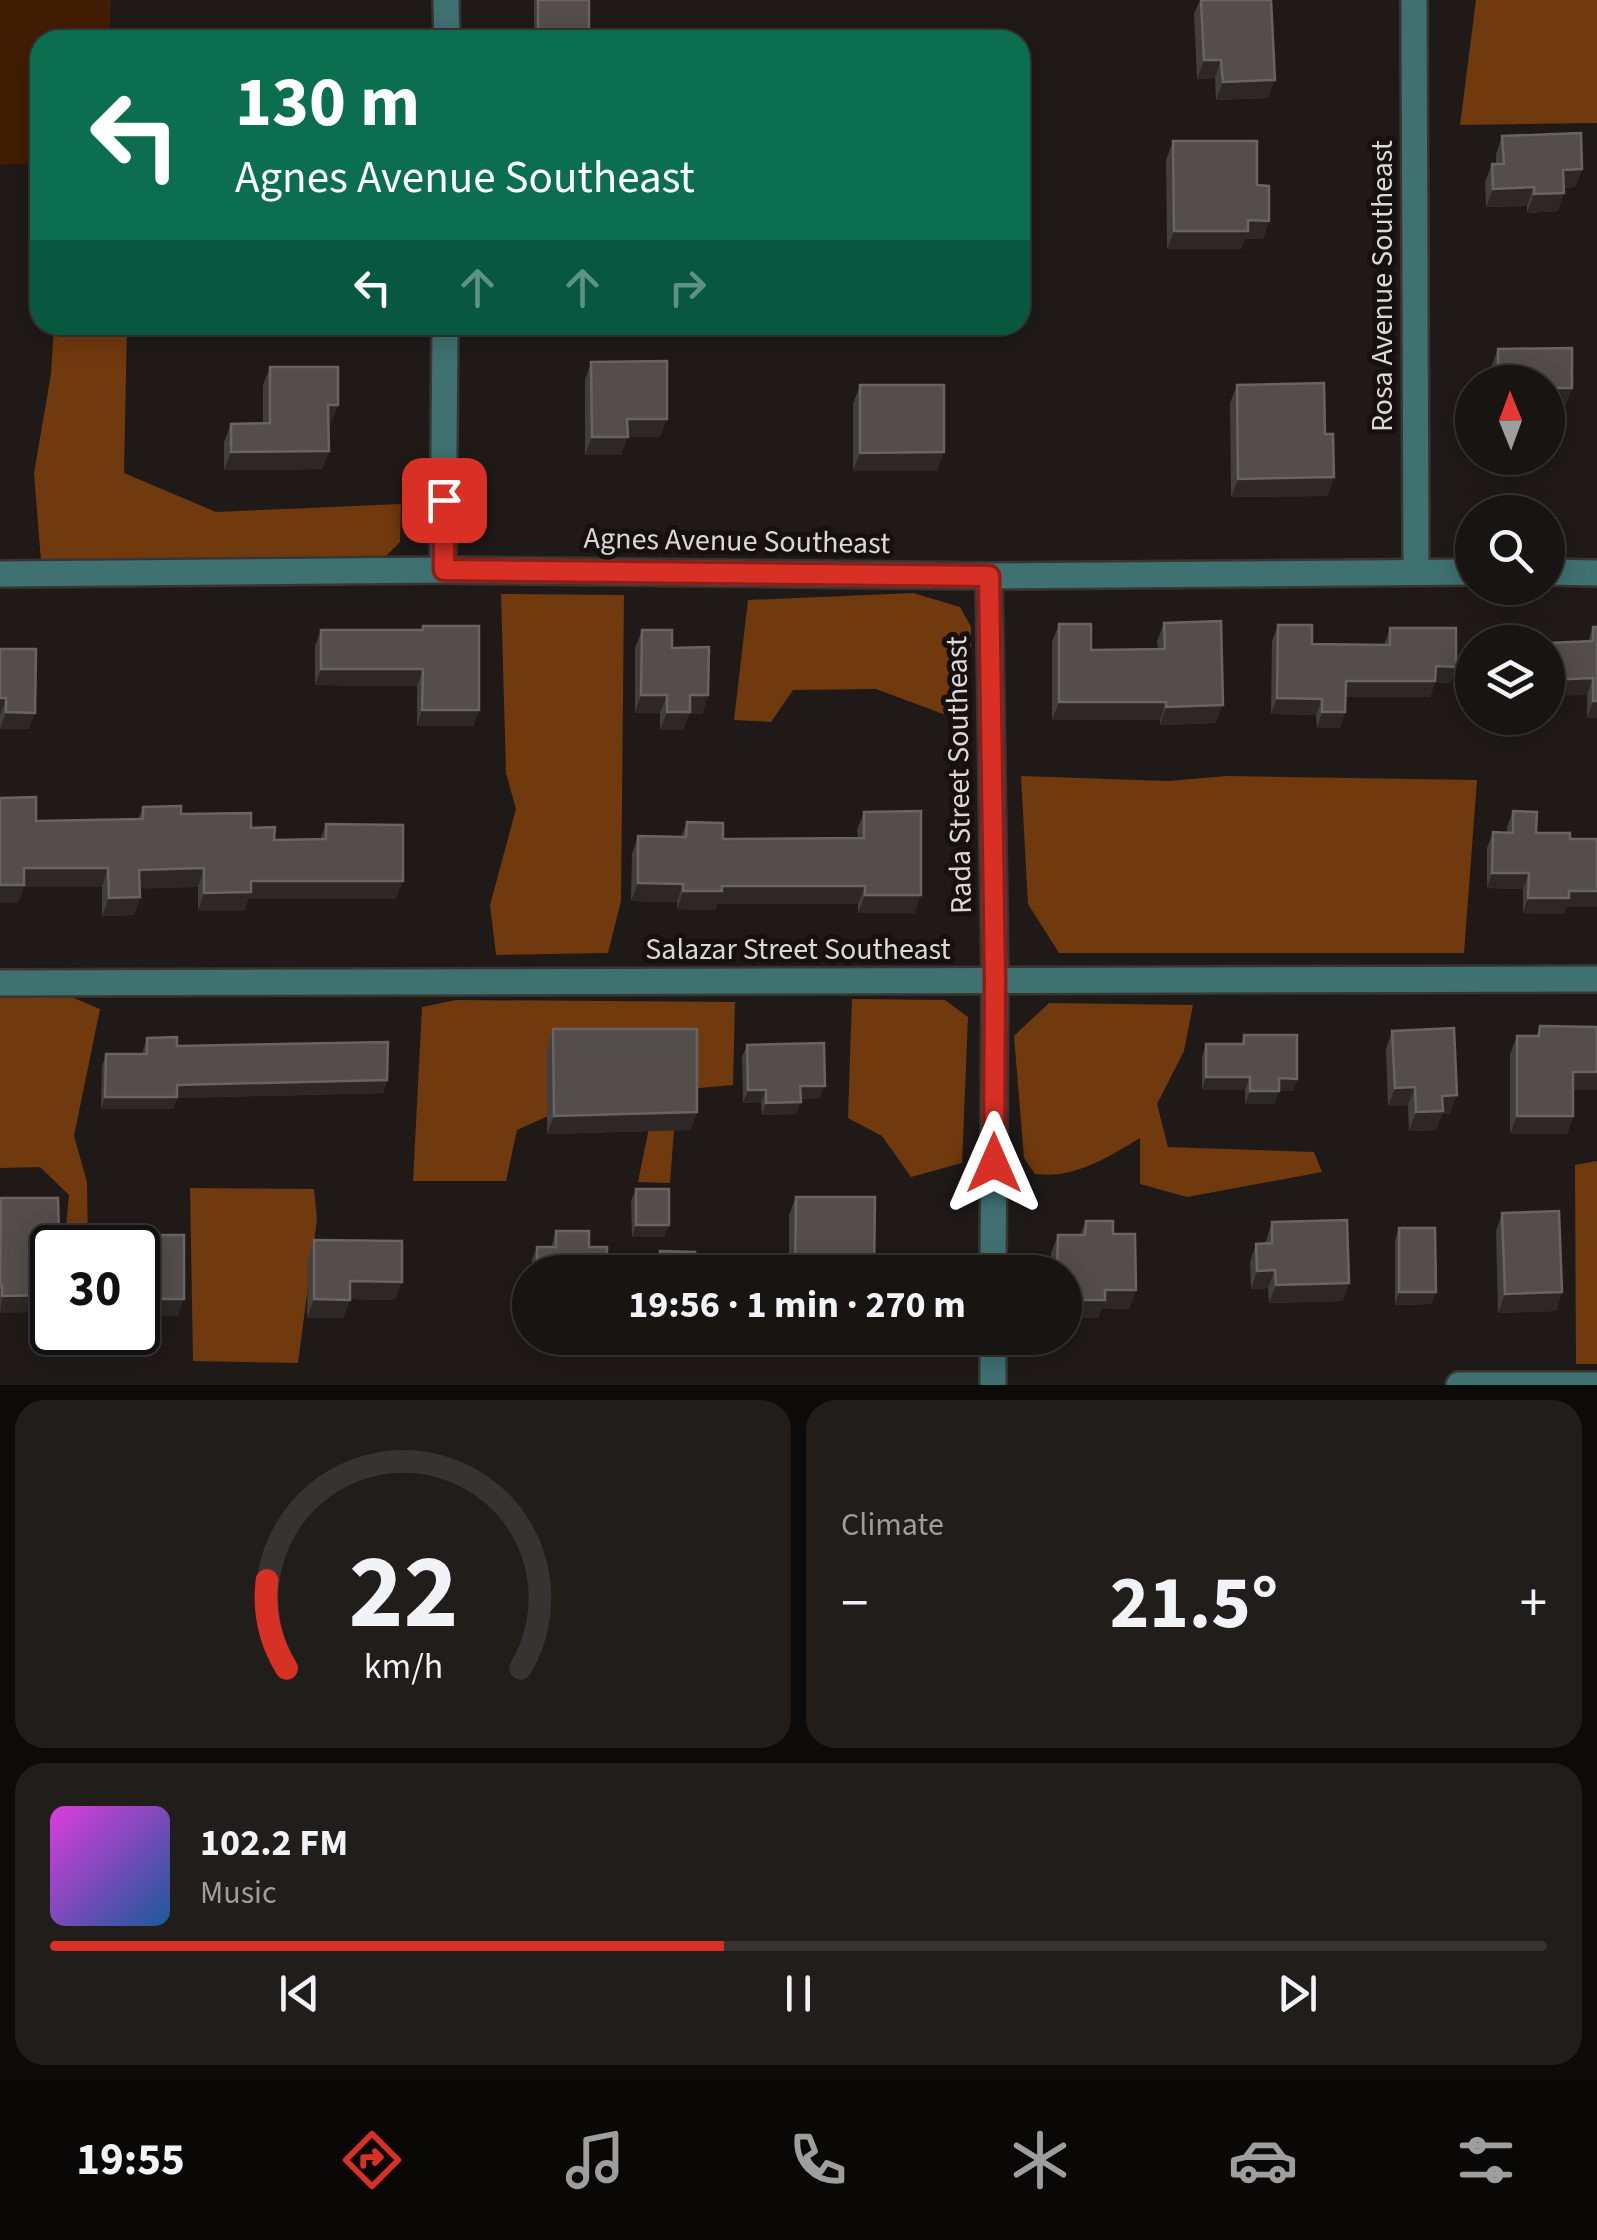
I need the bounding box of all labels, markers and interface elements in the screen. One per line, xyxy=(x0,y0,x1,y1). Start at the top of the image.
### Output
text: 130 m xyxy=(235,53,420,153)
icon: left xyxy=(70,70,200,200)
street label: Rosa Avenue Southeast xyxy=(1361,140,1404,432)
text: Agnes Avenue Southeast xyxy=(235,146,695,210)
icon: left xyxy=(345,260,400,315)
icon: ahead xyxy=(450,260,505,315)
icon: ahead xyxy=(555,260,610,315)
icon: right xyxy=(660,260,715,315)
north arrow xyxy=(1455,365,1565,475)
map controls xyxy=(1455,365,1565,735)
pin xyxy=(402,458,487,543)
icon: arrive xyxy=(417,473,472,528)
button: search xyxy=(1455,495,1565,605)
street label: Agnes Avenue Southeast xyxy=(583,517,891,565)
button: layers xyxy=(1455,625,1565,735)
street label: Rada Street Southeast xyxy=(935,636,983,914)
street label: Salazar Street Southeast xyxy=(645,928,951,971)
position arrow xyxy=(942,1111,1046,1215)
speed limit sign: 30 xyxy=(30,1225,160,1355)
text: 19:56 · 1 min · 270 m xyxy=(628,1278,966,1332)
text: Climate xyxy=(841,1502,944,1548)
text: 22 xyxy=(348,1520,458,1668)
text: 21.5° xyxy=(1110,1550,1278,1657)
text: − xyxy=(841,1565,868,1643)
text: + xyxy=(1520,1565,1547,1643)
text: km/h xyxy=(363,1641,443,1692)
text: 102.2 FM xyxy=(200,1816,348,1870)
text: Music xyxy=(200,1870,277,1916)
icon: previous xyxy=(272,1966,327,2021)
icon: pause xyxy=(771,1966,826,2021)
icon: next xyxy=(1270,1966,1325,2021)
icon: directions xyxy=(337,2125,407,2195)
icon: music xyxy=(560,2125,630,2195)
icon: phone xyxy=(783,2125,853,2195)
icon: climate xyxy=(1005,2125,1075,2195)
icon: car xyxy=(1228,2125,1298,2195)
icon: filters xyxy=(1451,2125,1521,2195)
text: 19:55 xyxy=(76,2128,185,2192)

